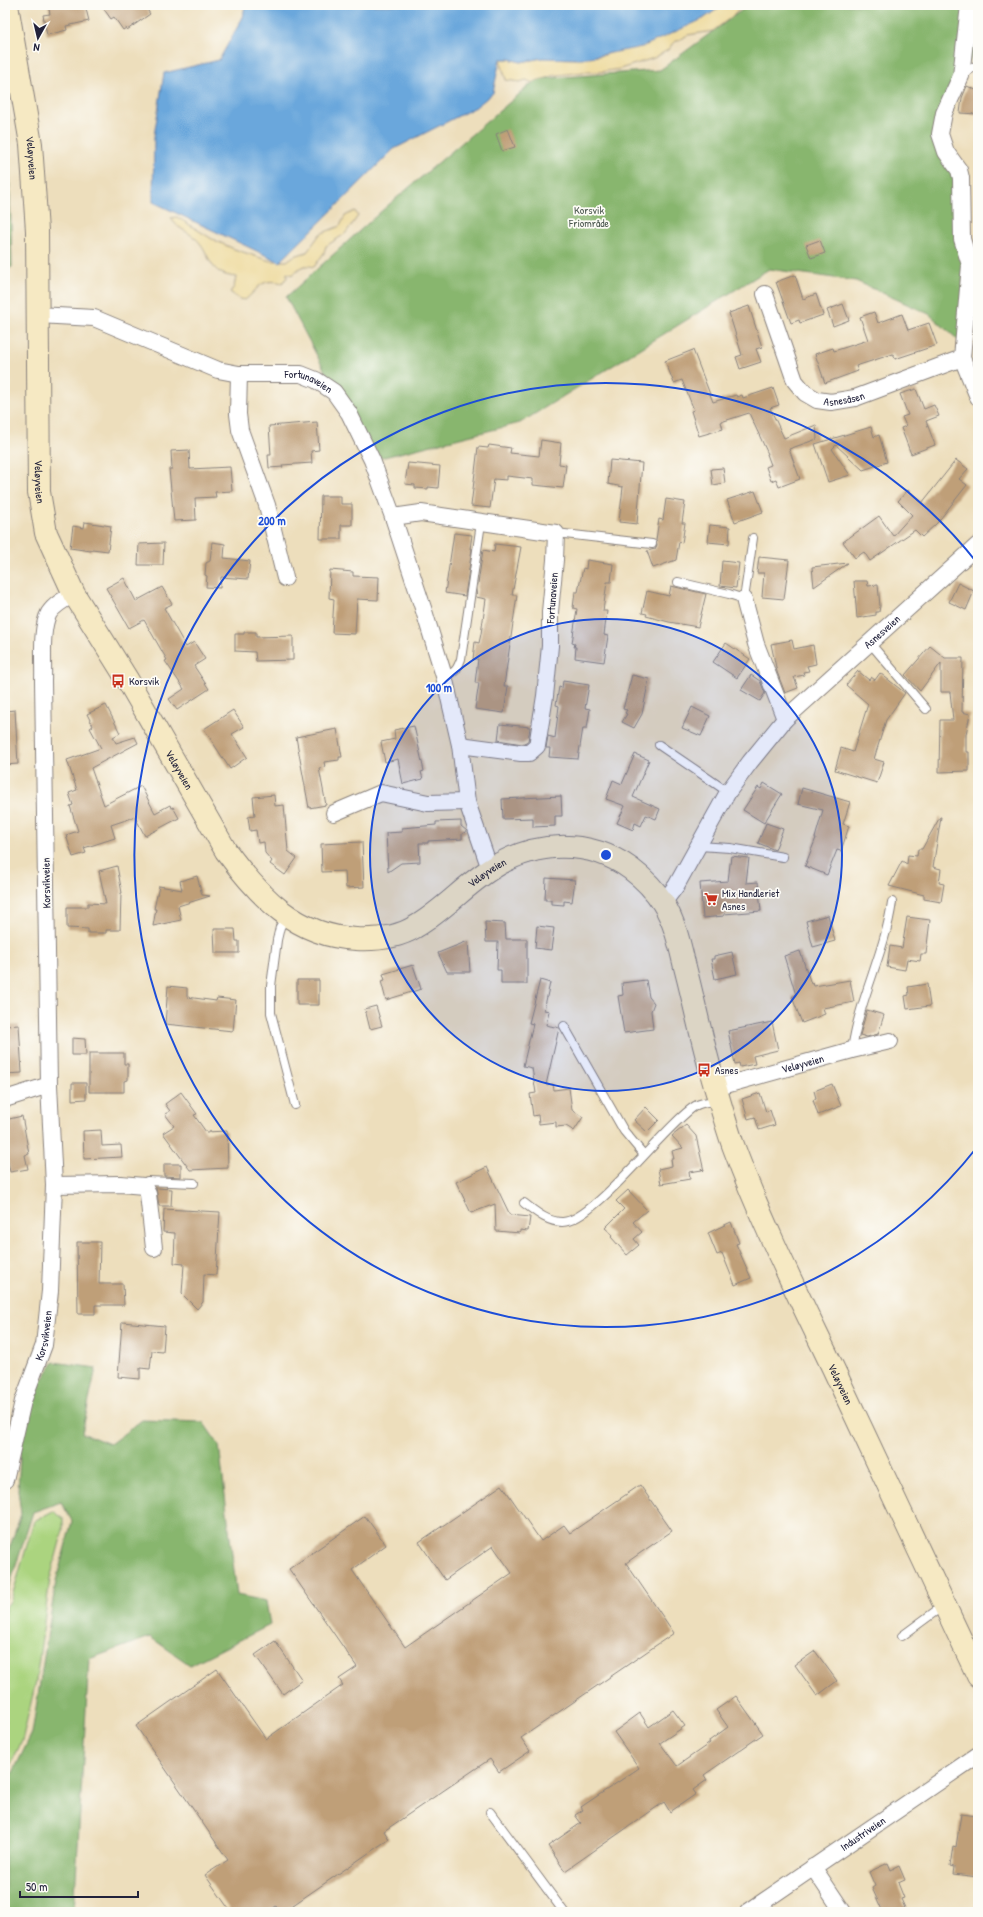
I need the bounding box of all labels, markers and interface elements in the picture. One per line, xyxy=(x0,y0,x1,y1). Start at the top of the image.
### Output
north arrow xyxy=(18,18,58,58)
text: N xyxy=(33,41,40,55)
street label: Veløyveien xyxy=(23,135,40,180)
park label: Korsvik Friområde xyxy=(568,203,610,230)
street label: Fortunaveien xyxy=(284,367,335,396)
street label: Asnesåsen xyxy=(823,388,866,409)
street label: Veløyveien xyxy=(32,460,48,504)
text: 200 m xyxy=(258,512,286,529)
street label: Fortunaveien xyxy=(543,572,561,625)
street label: Asnesveien xyxy=(861,612,903,651)
bus stop icon: Korsvik xyxy=(110,673,126,689)
place label: Korsvik xyxy=(129,674,160,688)
text: 100 m xyxy=(426,679,452,696)
street label: Veløyveien xyxy=(162,748,196,792)
centre of rings xyxy=(599,848,613,862)
street label: Veløyveien xyxy=(465,855,508,890)
street label: Korsvikveien xyxy=(39,858,53,908)
place label: Mix Handleriet Asnes xyxy=(722,886,780,913)
supermarket icon: Mix Handleriet Asnes xyxy=(703,891,719,907)
street label: Veløyveien xyxy=(780,1051,826,1076)
bus stop icon: Asnes xyxy=(696,1062,712,1078)
place label: Asnes xyxy=(715,1063,738,1077)
street label: Korsvikveien xyxy=(32,1310,55,1363)
street label: Veløyveien xyxy=(825,1361,856,1407)
street label: Industriveien xyxy=(838,1813,888,1854)
scale bar xyxy=(20,1873,138,1899)
text: 50 m xyxy=(26,1878,47,1895)

